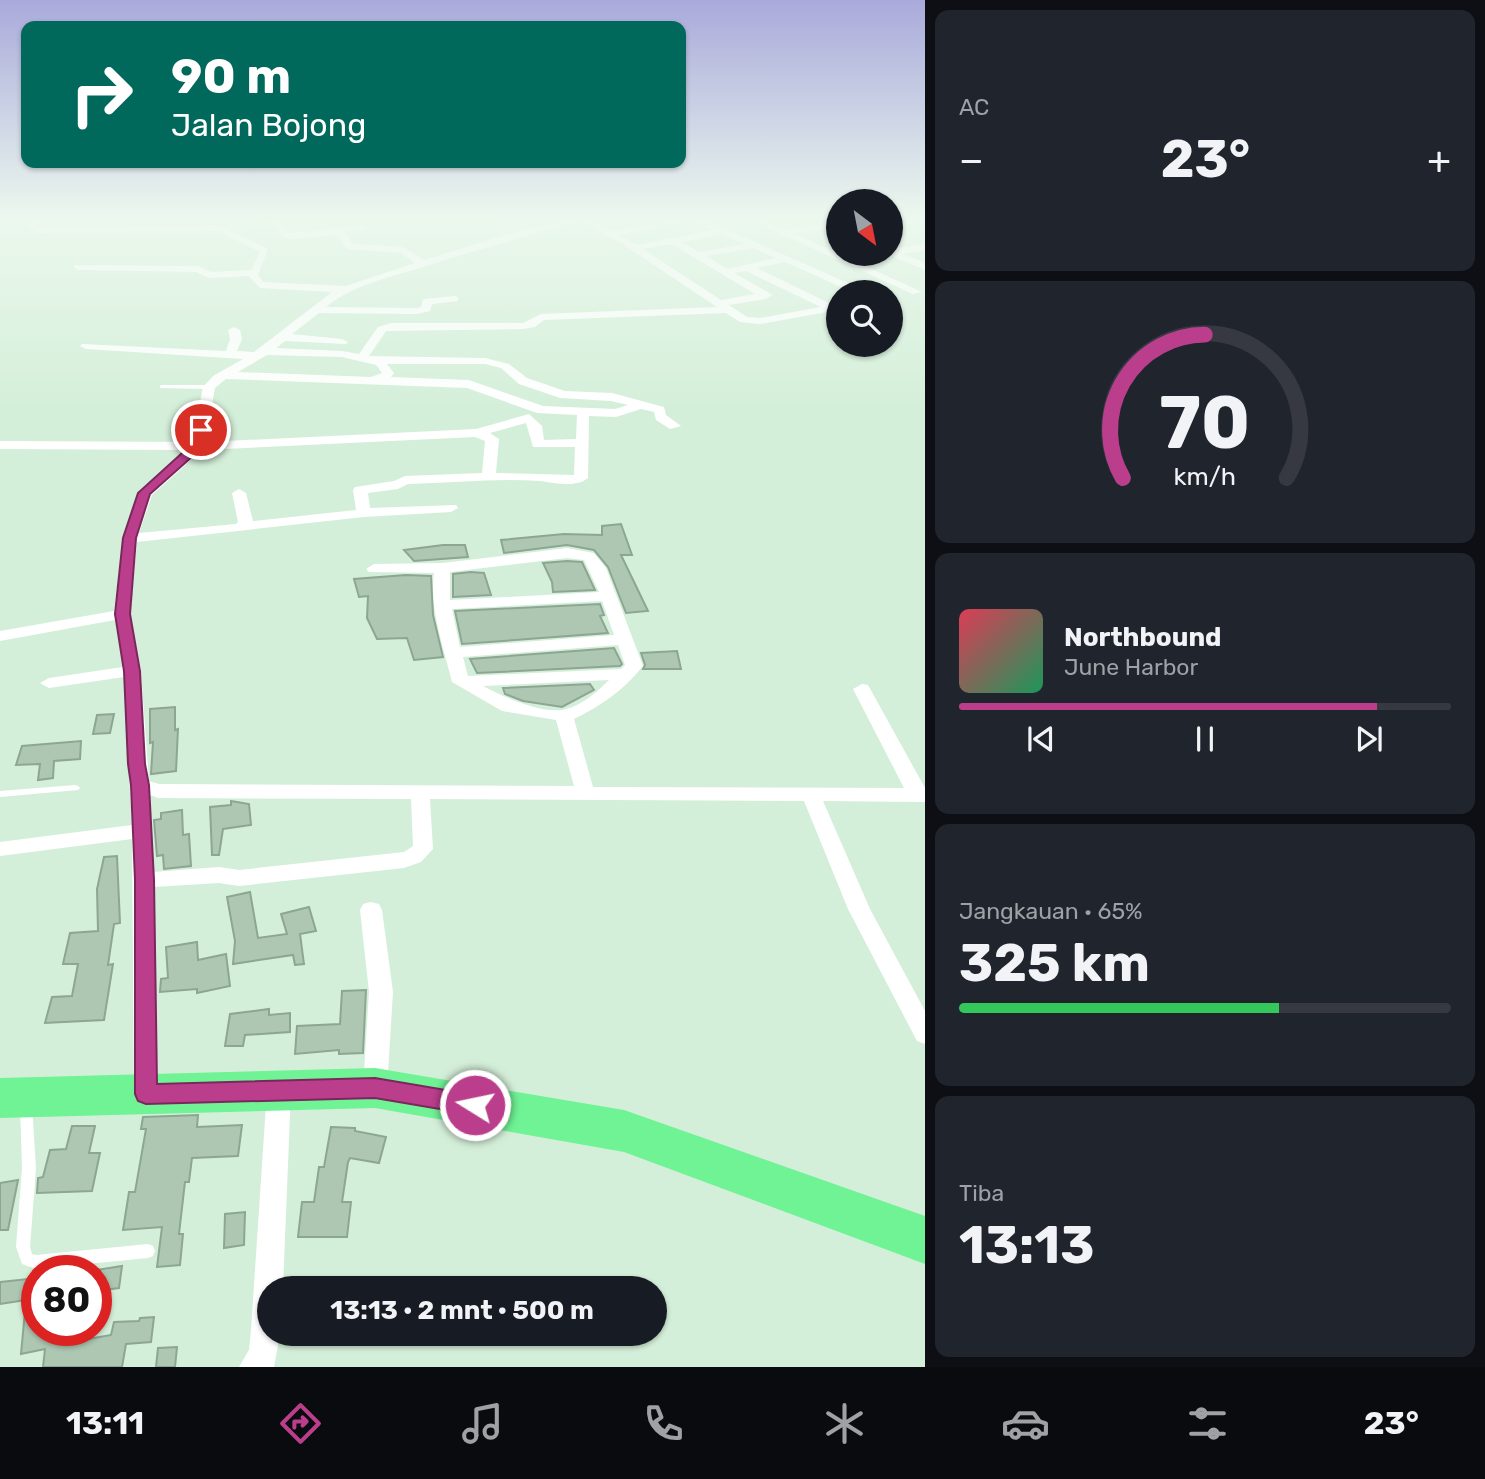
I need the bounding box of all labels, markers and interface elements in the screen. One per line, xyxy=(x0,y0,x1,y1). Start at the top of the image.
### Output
text: 90 m xyxy=(171,47,291,105)
icon: right xyxy=(56,49,147,140)
text: AC xyxy=(959,93,989,121)
text: Jalan Bojong xyxy=(171,106,366,144)
text: 23° xyxy=(1161,128,1250,190)
text: − xyxy=(959,137,984,183)
text: + xyxy=(1427,137,1451,183)
north arrow xyxy=(826,189,903,266)
map controls xyxy=(826,189,903,357)
button: search xyxy=(826,280,903,357)
text: 70 xyxy=(1159,381,1251,467)
pin xyxy=(171,400,231,460)
icon: arrive xyxy=(182,411,220,449)
text: km/h xyxy=(1174,462,1236,491)
text: Northbound xyxy=(1064,622,1222,653)
text: June Harbor xyxy=(1064,653,1198,681)
icon: previous xyxy=(1022,720,1060,758)
icon: pause xyxy=(1186,720,1224,758)
icon: next xyxy=(1350,720,1388,758)
text: Jangkauan · 65% xyxy=(959,897,1143,925)
text: 325 km xyxy=(959,932,1150,994)
position arrow xyxy=(438,1068,512,1142)
text: Tiba xyxy=(959,1179,1004,1207)
text: 13:13 xyxy=(959,1214,1094,1276)
speed limit sign: 80 xyxy=(21,1255,112,1346)
text: 13:13 · 2 mnt · 500 m xyxy=(330,1295,594,1326)
icon: directions xyxy=(276,1399,325,1448)
icon: music xyxy=(458,1399,507,1448)
icon: phone xyxy=(639,1399,688,1448)
icon: climate xyxy=(820,1399,869,1448)
icon: car xyxy=(1001,1399,1050,1448)
icon: filters xyxy=(1183,1399,1232,1448)
text: 13:11 xyxy=(66,1404,144,1442)
text: 23° xyxy=(1364,1404,1419,1442)

